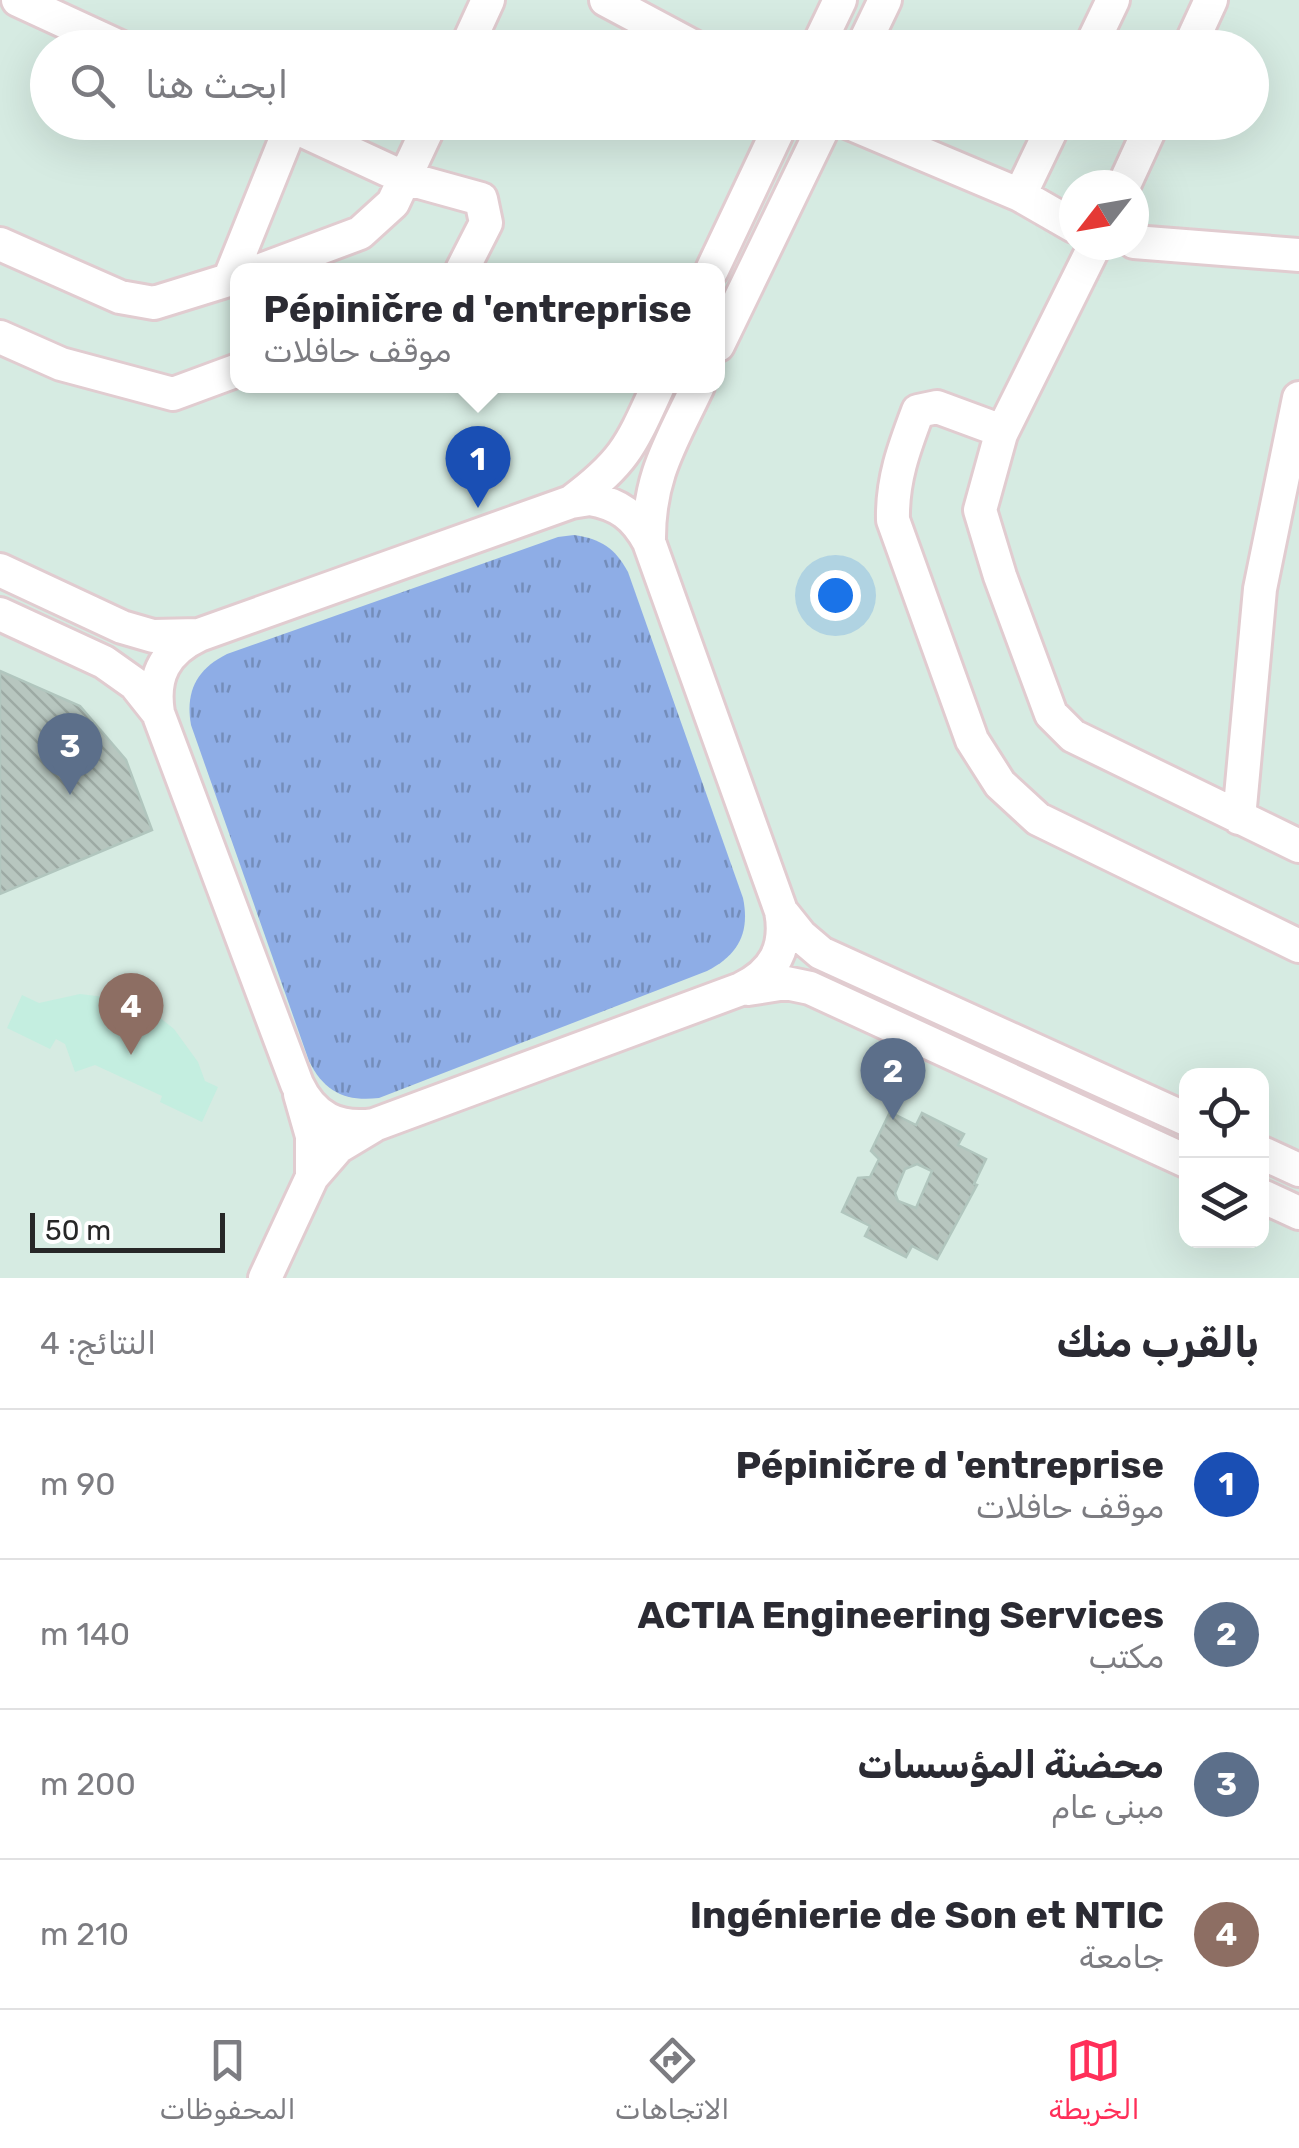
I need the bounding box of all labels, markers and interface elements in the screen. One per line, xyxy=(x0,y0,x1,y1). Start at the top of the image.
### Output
search box xyxy=(30,30,1269,140)
icon: search xyxy=(65,58,120,113)
text: ابحث هنا xyxy=(145,62,288,108)
north arrow xyxy=(1059,170,1149,260)
popup xyxy=(230,263,725,393)
text: Pépiničre d 'entreprise xyxy=(263,286,692,332)
text: موقف حافلات xyxy=(263,332,452,370)
pin: 1 xyxy=(446,426,510,508)
your location xyxy=(810,570,861,621)
pin: 3 xyxy=(38,712,102,795)
pin: 4 xyxy=(98,972,164,1055)
pin: 2 xyxy=(860,1038,926,1120)
map controls xyxy=(1179,1068,1269,1248)
button: locate xyxy=(1179,1068,1269,1158)
button: layers xyxy=(1179,1158,1269,1248)
scale bar xyxy=(30,1208,225,1252)
text: 50 m xyxy=(45,1214,111,1247)
text: بالقرب منك xyxy=(1057,1318,1259,1368)
text: النتائج: 4 xyxy=(40,1324,156,1362)
text: Pépiničre d 'entreprise xyxy=(735,1442,1164,1488)
text: 90 m xyxy=(40,1465,116,1503)
text: 1 xyxy=(1219,1465,1234,1503)
text: موقف حافلات xyxy=(976,1488,1164,1526)
text: ACTIA Engineering Services xyxy=(638,1592,1164,1638)
text: 140 m xyxy=(40,1615,130,1653)
text: 2 xyxy=(1216,1615,1237,1653)
text: مكتب xyxy=(1088,1638,1164,1676)
text: محضنة المؤسسات xyxy=(857,1742,1164,1788)
text: 200 m xyxy=(40,1765,136,1803)
text: 3 xyxy=(1216,1765,1237,1803)
text: مبنى عام xyxy=(1051,1788,1164,1826)
text: Ingénierie de Son et NTIC xyxy=(690,1892,1164,1938)
text: 210 m xyxy=(40,1915,129,1953)
text: 4 xyxy=(1216,1915,1237,1953)
text: جامعة xyxy=(1079,1938,1164,1976)
tab: المحفوظات xyxy=(160,2033,296,2126)
tab: الاتجاهات xyxy=(615,2033,729,2126)
tab: الخريطة xyxy=(1048,2033,1140,2126)

